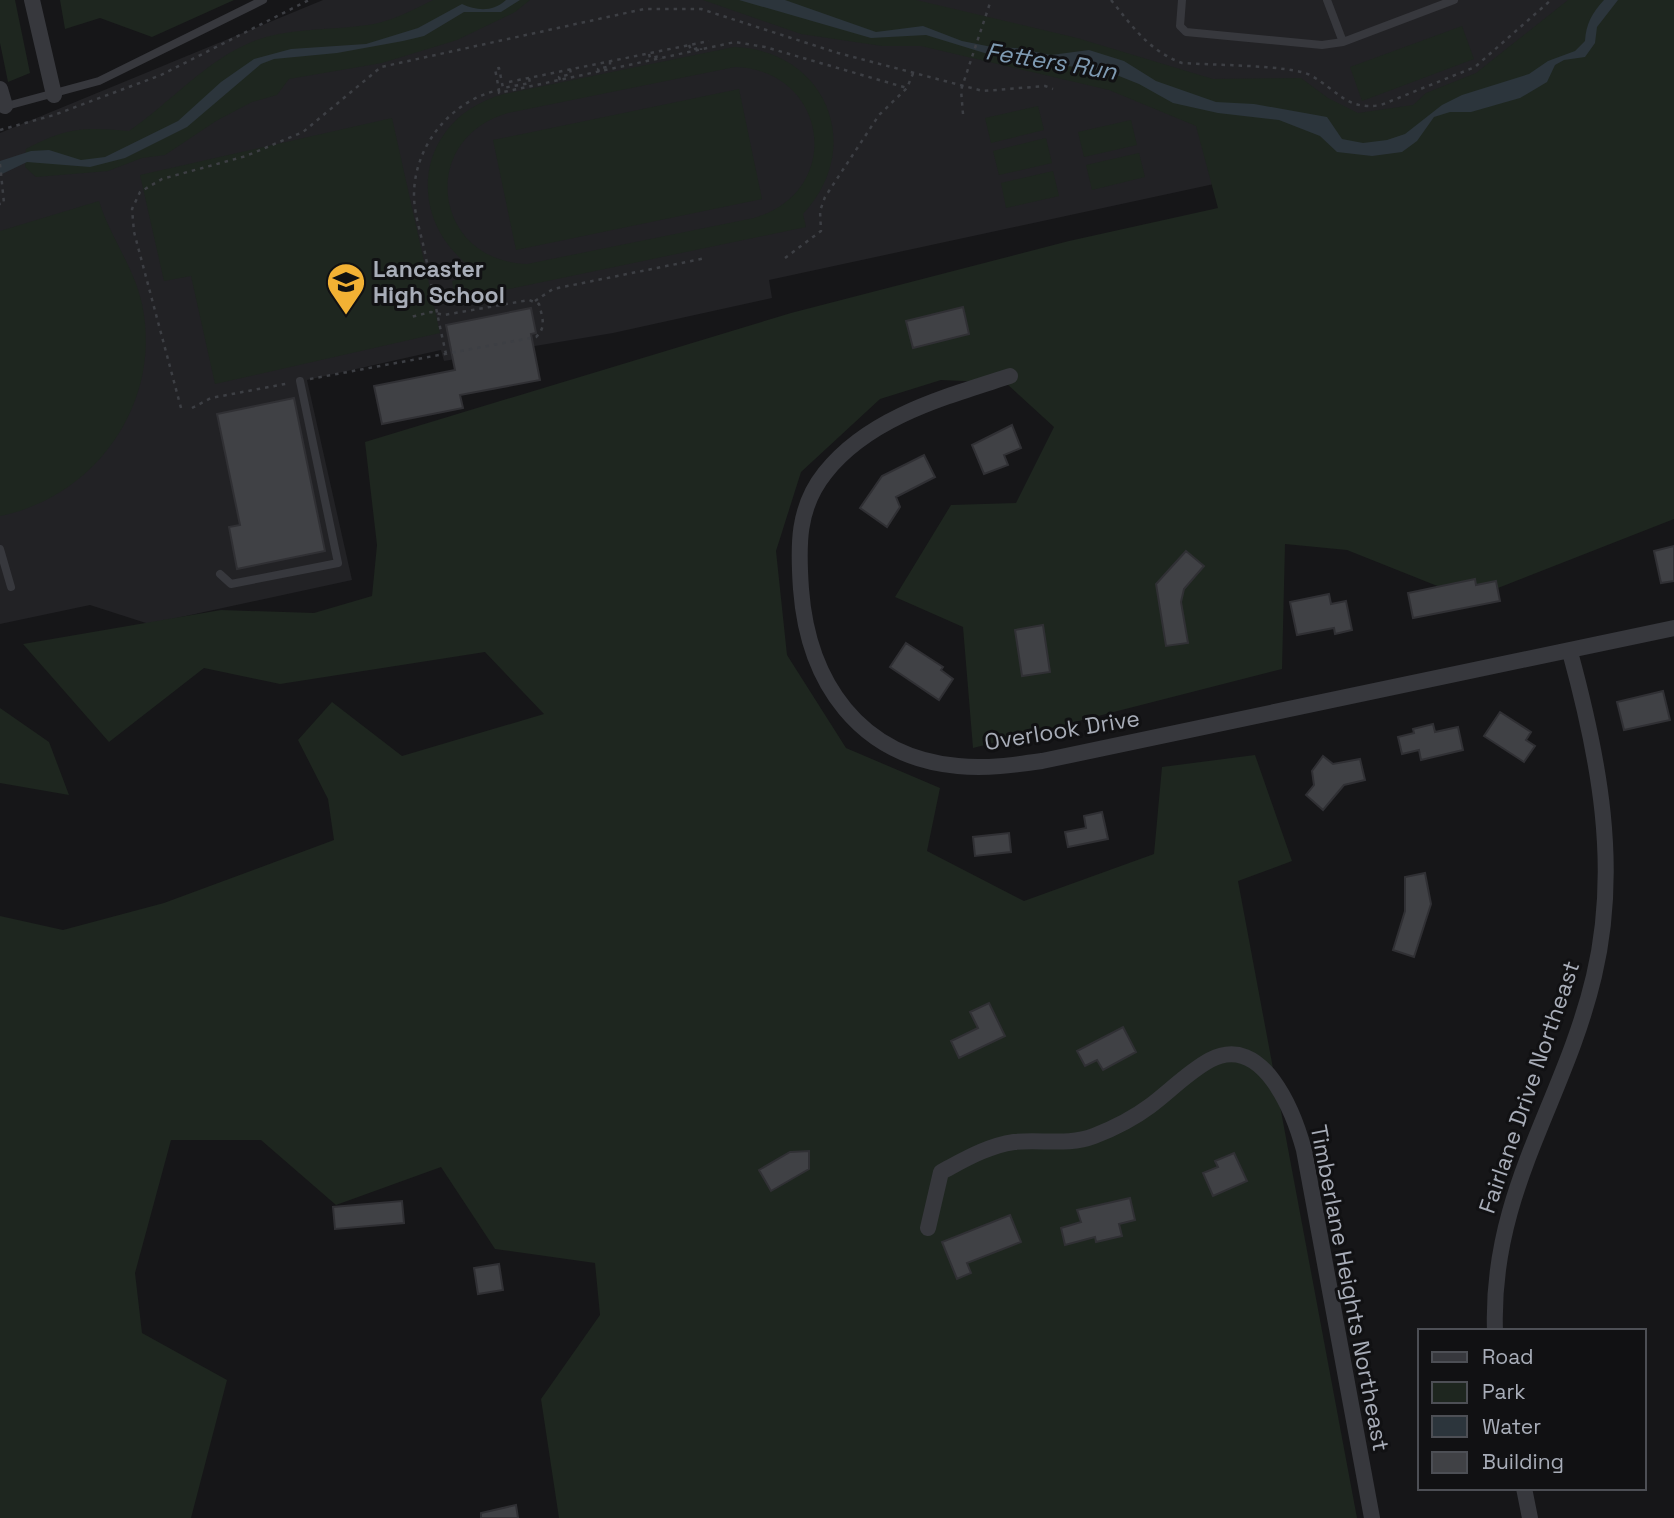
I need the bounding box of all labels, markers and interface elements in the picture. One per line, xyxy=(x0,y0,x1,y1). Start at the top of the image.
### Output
water label: Fetters Run xyxy=(983,35,1120,87)
place label: Lancaster High School xyxy=(373,254,505,310)
school or university icon: Lancaster High School xyxy=(325,261,367,316)
street label: Overlook Drive xyxy=(982,703,1142,757)
street label: Fairlane Drive Northeast xyxy=(1472,957,1586,1217)
street label: Timberlane Heights Northeast xyxy=(1304,1122,1396,1454)
legend xyxy=(1418,1329,1646,1490)
text: Road xyxy=(1482,1343,1534,1370)
text: Park xyxy=(1482,1378,1526,1405)
text: Water xyxy=(1482,1413,1541,1440)
text: Building xyxy=(1482,1448,1564,1475)

